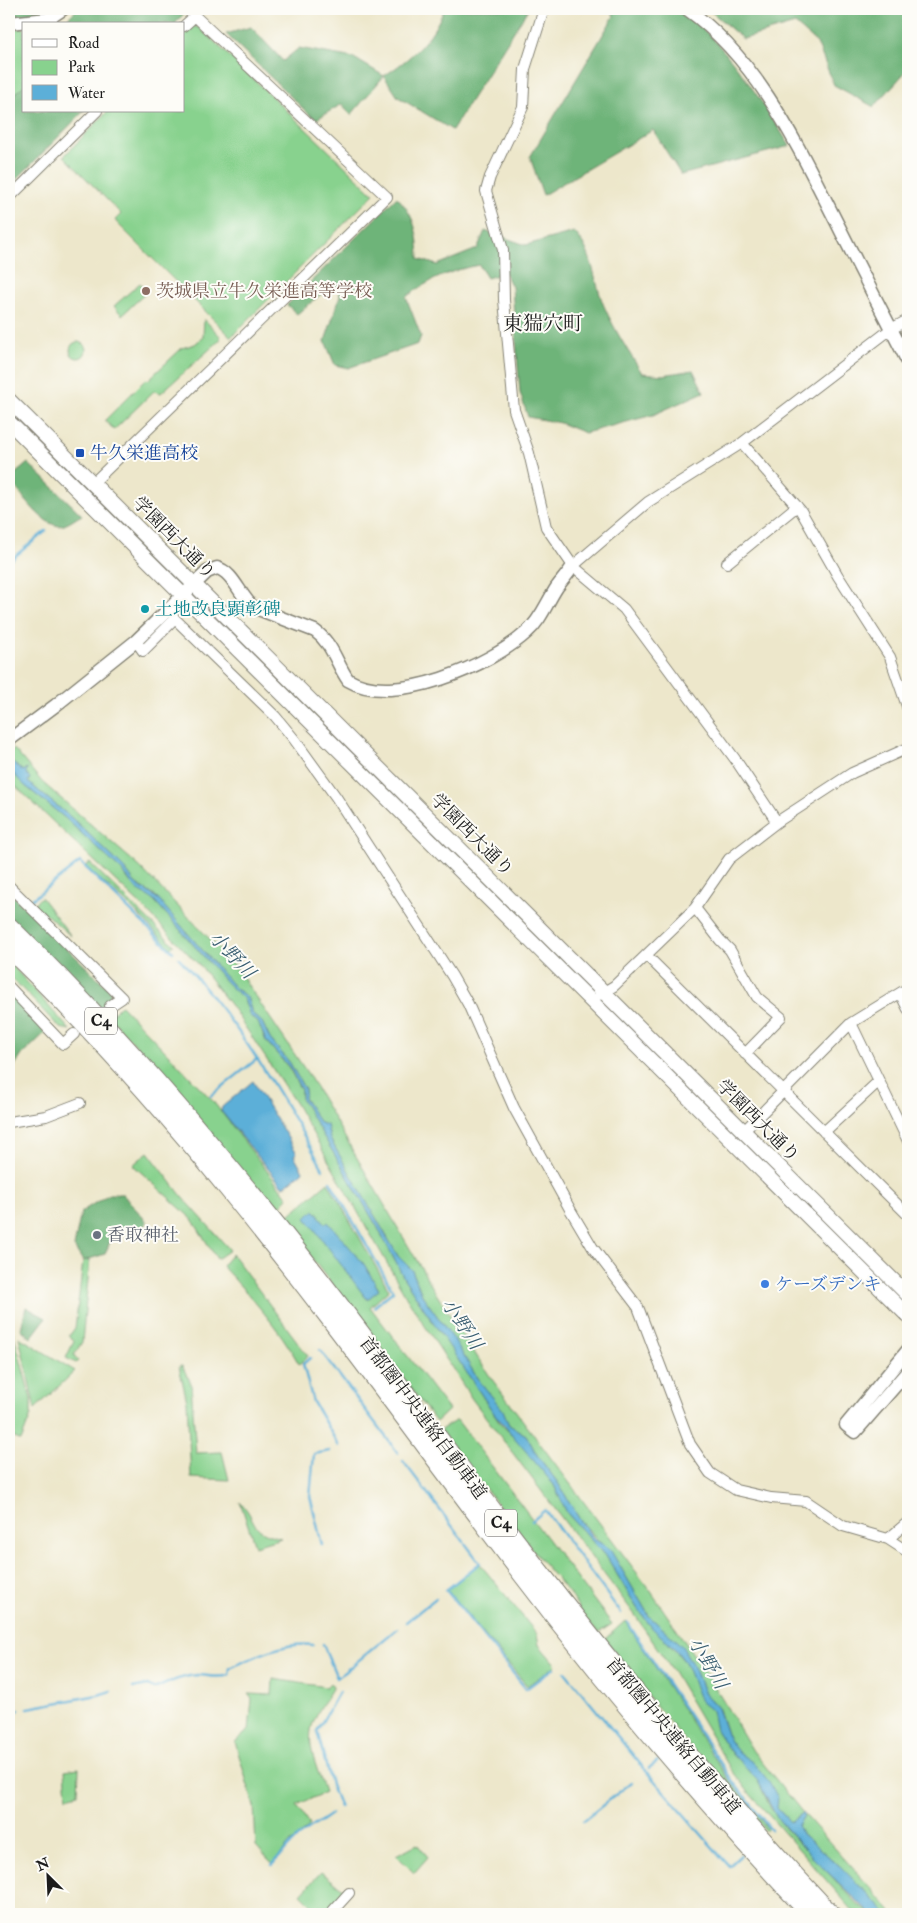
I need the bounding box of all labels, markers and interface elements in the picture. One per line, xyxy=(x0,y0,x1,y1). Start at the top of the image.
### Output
legend xyxy=(22,22,185,112)
text: Road xyxy=(68,34,100,53)
text: Park xyxy=(68,58,95,77)
text: Water xyxy=(67,84,105,103)
place label: 茨城県立牛久栄進高等学校 xyxy=(156,280,372,303)
marker: 茨城県立牛久栄進高等学校 xyxy=(140,285,152,297)
district label: 東猯穴町 xyxy=(503,311,583,336)
place label: 牛久栄進高校 xyxy=(90,442,198,465)
marker: 牛久栄進高校 xyxy=(74,447,86,459)
street label: 学園西大通り xyxy=(128,492,220,584)
place label: 土地改良顕彰碑 xyxy=(155,598,281,621)
marker: 土地改良顕彰碑 xyxy=(139,603,151,615)
street label: 学園西大通り xyxy=(426,789,518,881)
water label: 小野川 xyxy=(204,926,262,985)
road number: C4 xyxy=(85,1008,117,1034)
street label: 学園西大通り xyxy=(712,1075,804,1167)
place label: 香取神社 xyxy=(107,1224,179,1247)
marker: 香取神社 xyxy=(91,1229,103,1241)
place label: ケーズデンキ xyxy=(775,1273,881,1296)
marker: ケーズデンキ xyxy=(759,1278,771,1290)
water label: 小野川 xyxy=(436,1294,489,1356)
street label: 首都圏中央連絡自動車道 xyxy=(354,1332,492,1504)
road number: C4 xyxy=(485,1510,517,1536)
water label: 小野川 xyxy=(683,1632,734,1695)
street label: 首都圏中央連絡自動車道 xyxy=(601,1653,745,1819)
north arrow xyxy=(22,1850,72,1900)
text: N xyxy=(33,1854,53,1875)

